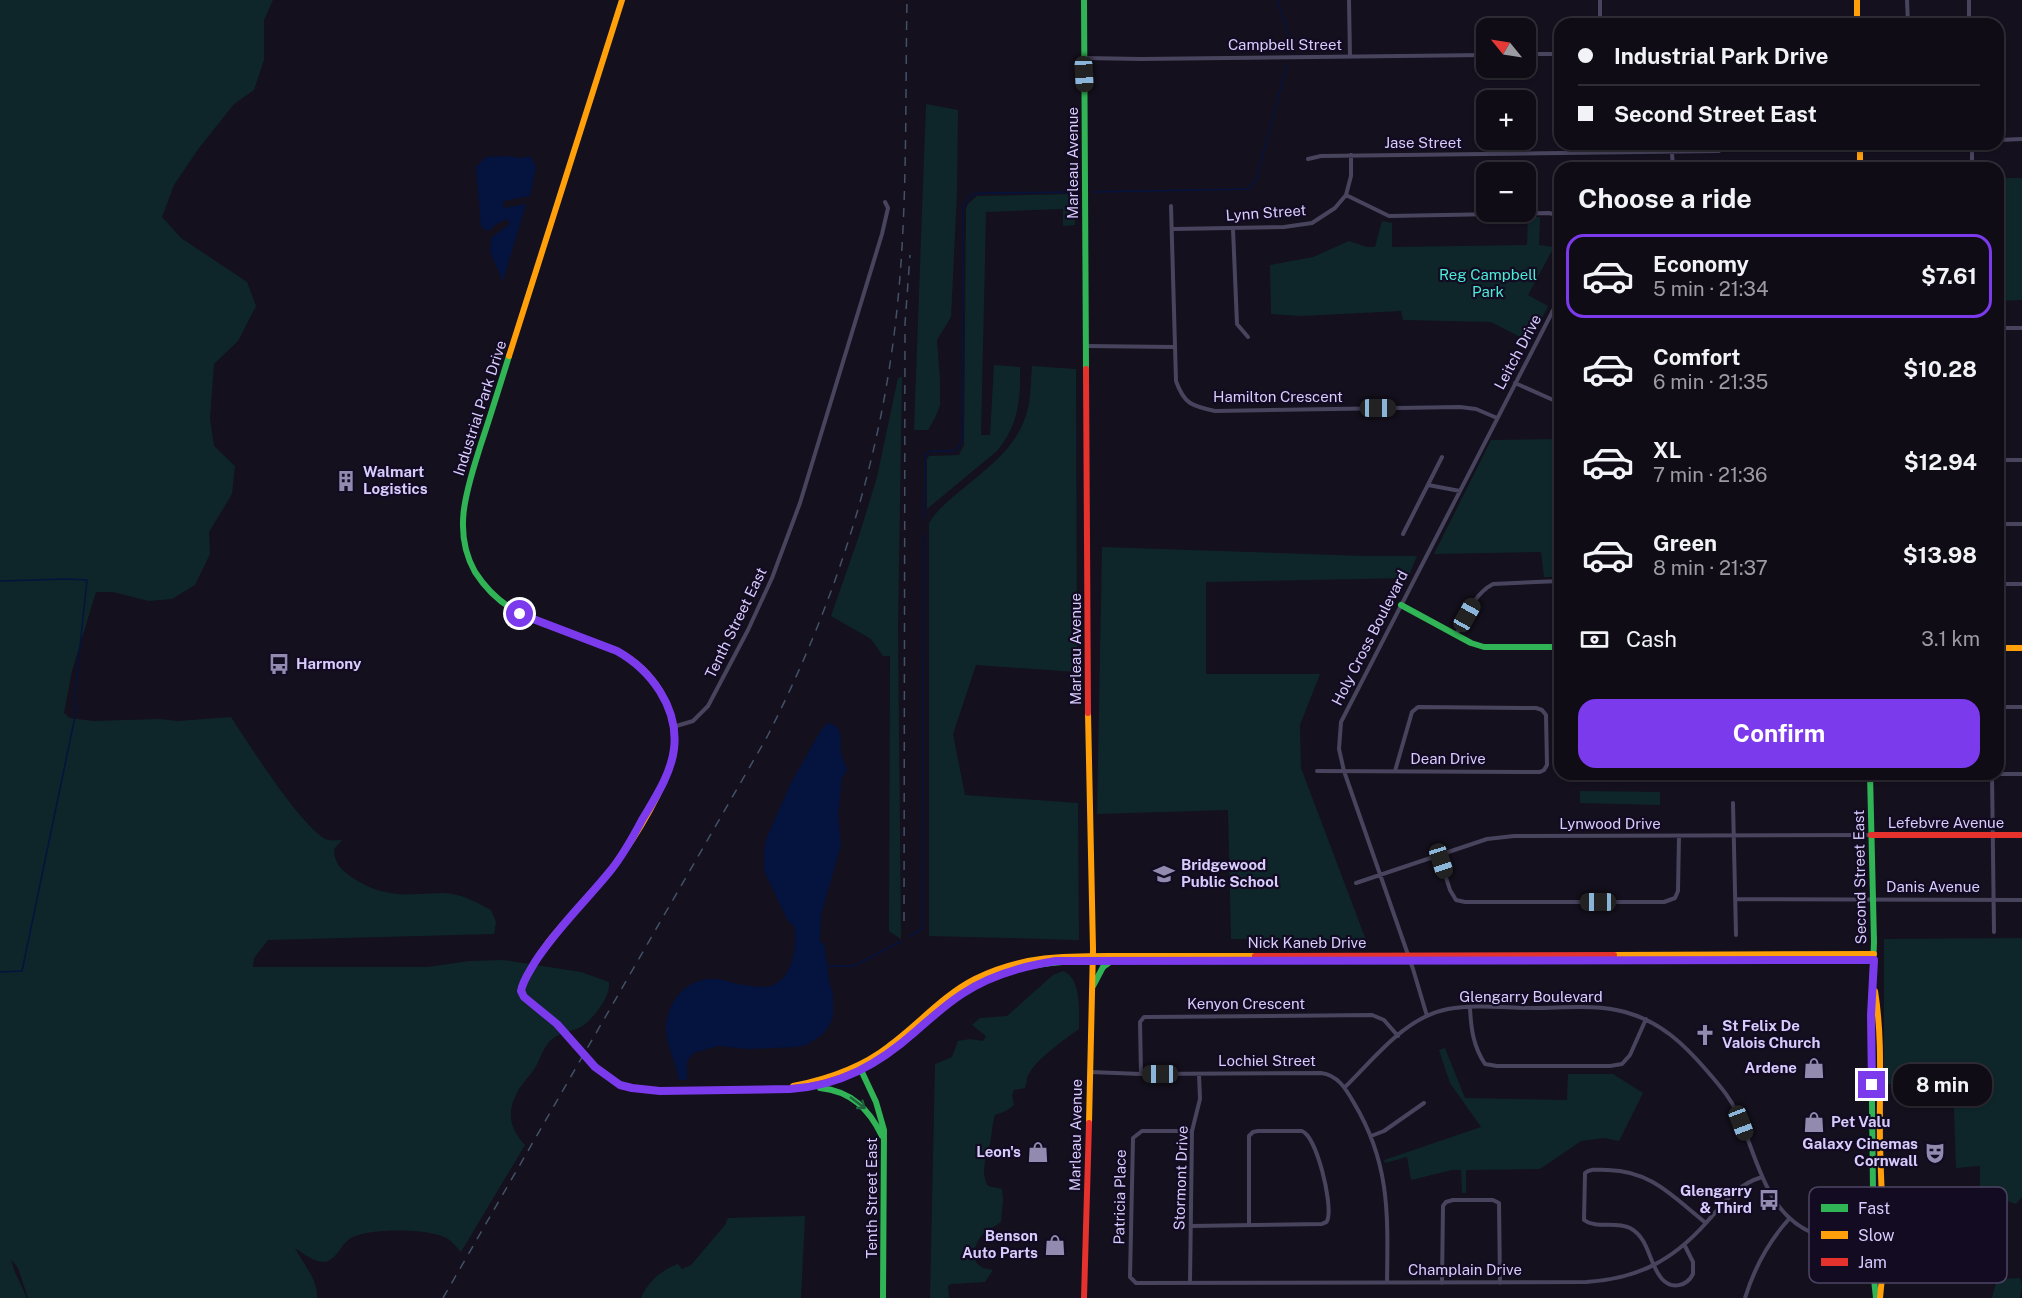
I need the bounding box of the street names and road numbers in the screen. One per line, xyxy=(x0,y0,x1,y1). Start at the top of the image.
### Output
street label: Campbell Street xyxy=(1228,36,1342,53)
street label: Marleau Avenue xyxy=(1064,107,1081,219)
street label: Jase Street xyxy=(1384,134,1462,151)
street label: Lynn Street xyxy=(1225,201,1307,224)
street label: Leitch Drive xyxy=(1491,311,1544,392)
street label: Industrial Park Drive xyxy=(450,338,509,478)
street label: Hamilton Crescent xyxy=(1213,388,1343,405)
street label: Tenth Street East xyxy=(701,565,770,681)
street label: Holy Cross Boulevard xyxy=(1328,567,1411,708)
street label: Marleau Avenue xyxy=(1067,593,1084,705)
street label: Dean Drive xyxy=(1410,750,1486,767)
street label: Second Street East xyxy=(1850,809,1869,944)
street label: Lefebvre Avenue xyxy=(1888,814,2004,831)
street label: Lynwood Drive xyxy=(1559,815,1661,832)
street label: Danis Avenue xyxy=(1886,878,1980,895)
street label: Nick Kaneb Drive xyxy=(1247,934,1367,951)
street label: Glengarry Boulevard xyxy=(1459,988,1603,1005)
street label: Kenyon Crescent xyxy=(1187,995,1305,1012)
street label: Lochiel Street xyxy=(1218,1052,1316,1069)
street label: Marleau Avenue xyxy=(1066,1079,1085,1191)
street label: Stormont Drive xyxy=(1170,1125,1191,1231)
street label: Tenth Street East xyxy=(863,1137,880,1258)
street label: Patricia Place xyxy=(1110,1149,1129,1245)
street label: Champlain Drive xyxy=(1408,1261,1522,1278)

